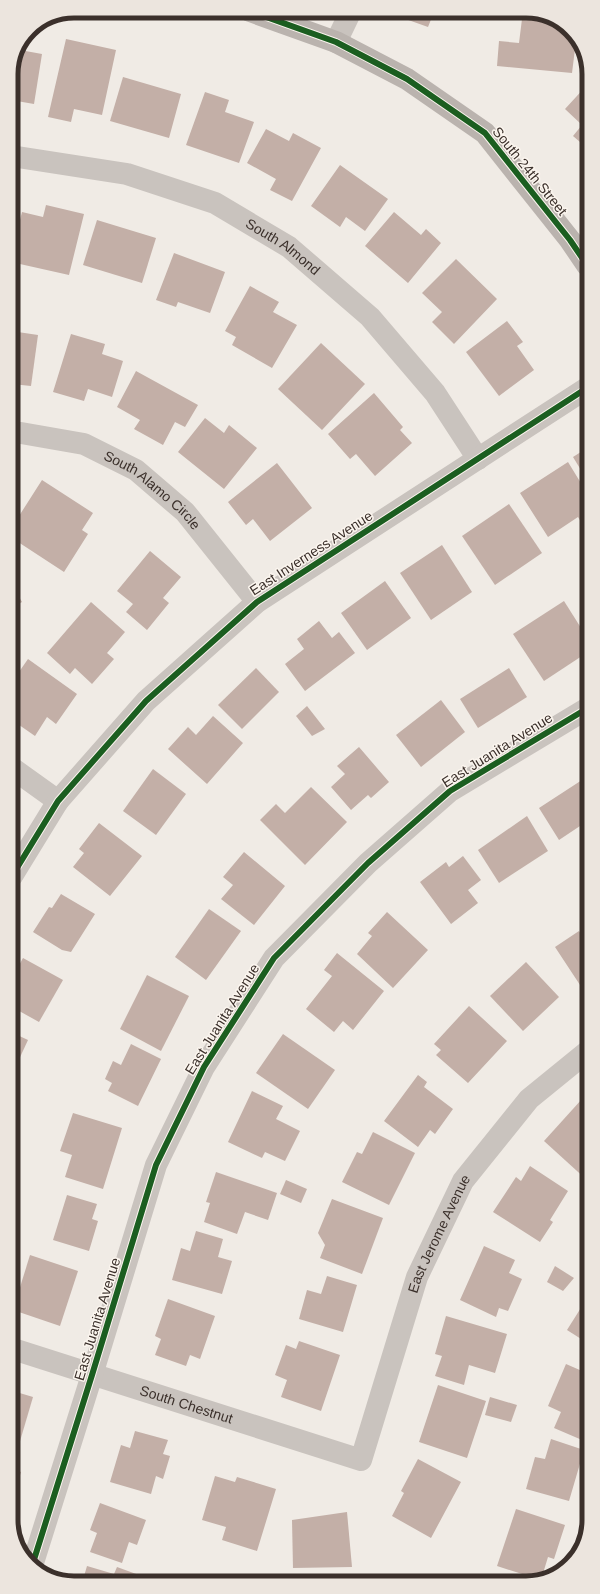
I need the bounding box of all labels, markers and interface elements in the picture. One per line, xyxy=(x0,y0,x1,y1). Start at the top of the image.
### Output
street label: South 24th Street xyxy=(489,124,571,218)
street label: South Almond xyxy=(243,215,323,278)
street label: South Alamo Circle xyxy=(101,447,204,533)
street label: East Inverness Avenue xyxy=(247,507,375,599)
street label: East Juanita Avenue xyxy=(439,709,555,791)
street label: East Juanita Avenue xyxy=(181,961,263,1077)
street label: East Jerome Avenue xyxy=(405,1171,473,1295)
street label: East Juanita Avenue xyxy=(71,1256,123,1382)
street label: South Chestnut xyxy=(138,1382,235,1427)

